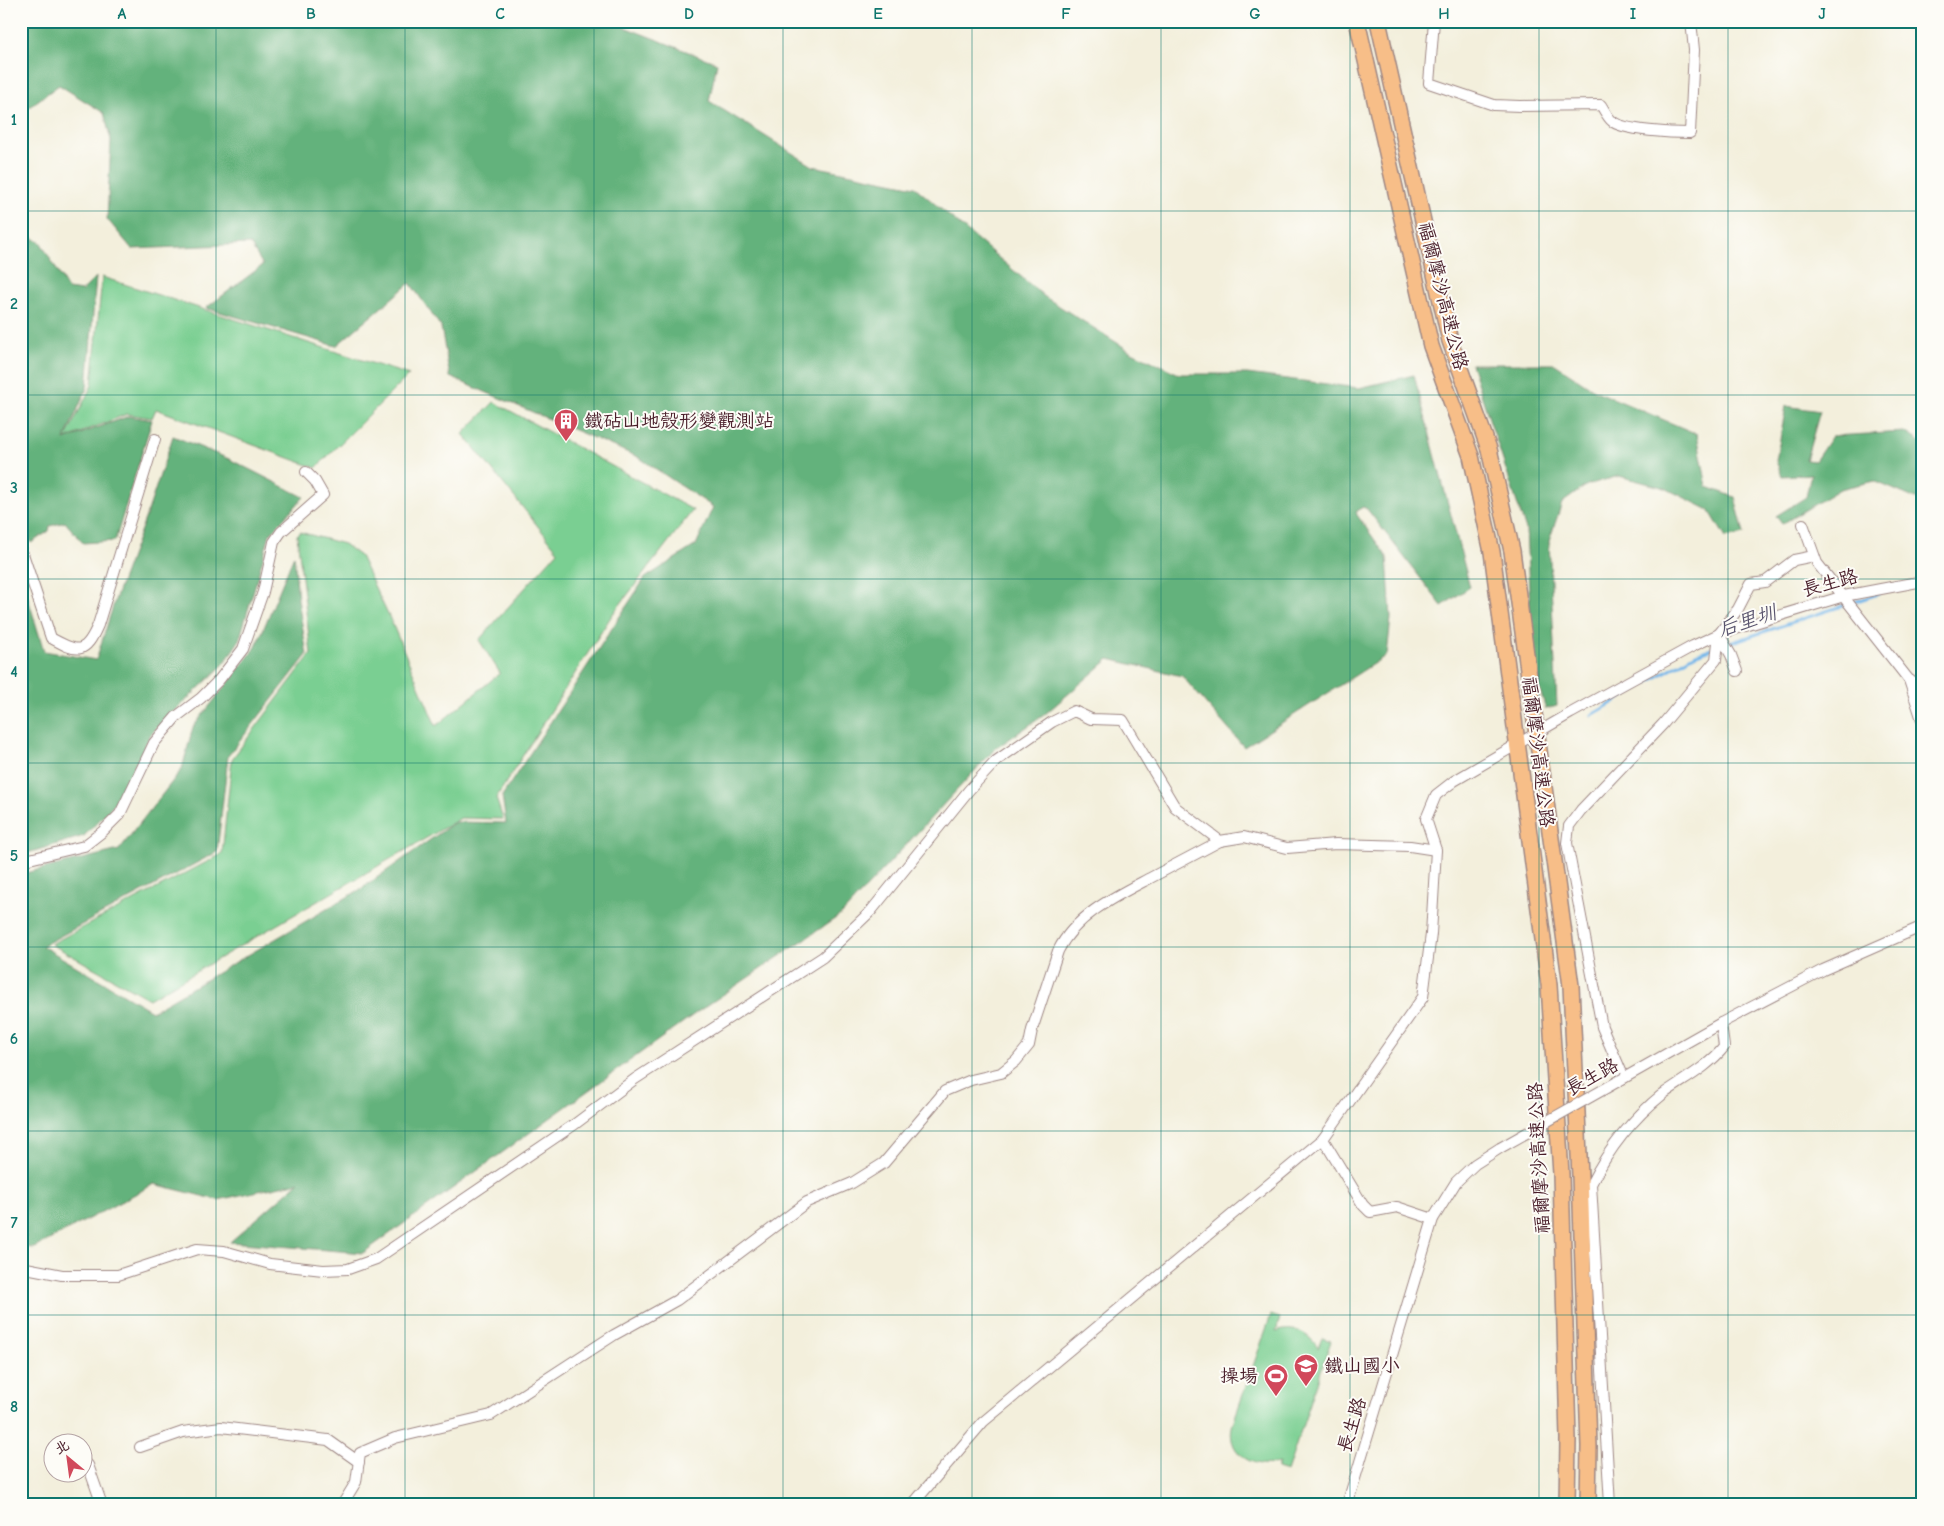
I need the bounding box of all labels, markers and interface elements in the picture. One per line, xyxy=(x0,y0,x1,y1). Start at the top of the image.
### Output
text: A xyxy=(118,5,127,23)
text: B xyxy=(306,5,316,23)
text: C xyxy=(495,5,505,23)
text: D xyxy=(684,5,694,23)
text: E xyxy=(873,5,883,23)
text: F xyxy=(1061,5,1071,23)
text: G xyxy=(1249,5,1261,23)
text: H xyxy=(1438,5,1450,23)
text: I xyxy=(1630,5,1636,23)
text: J xyxy=(1818,5,1826,23)
text: 1 xyxy=(11,111,17,129)
street label: 福爾摩沙高速公路 xyxy=(1414,220,1472,372)
text: 2 xyxy=(10,295,18,313)
building icon: 鐵砧山地殼形變觀測站 xyxy=(553,408,579,442)
place label: 鐵砧山地殼形變觀測站 xyxy=(584,410,774,432)
text: 3 xyxy=(10,479,18,497)
street label: 長生路 xyxy=(1800,565,1860,601)
water label: 后里圳 xyxy=(1715,600,1781,641)
text: 4 xyxy=(10,663,18,681)
street label: 福爾摩沙高速公路 xyxy=(1518,675,1558,829)
text: 5 xyxy=(10,847,18,865)
text: 6 xyxy=(10,1030,18,1048)
street label: 長生路 xyxy=(1562,1054,1622,1100)
street label: 福爾摩沙高速公路 xyxy=(1524,1082,1554,1234)
text: 7 xyxy=(10,1214,18,1232)
school or university icon: 鐵山國小 xyxy=(1293,1353,1319,1387)
place label: 鐵山國小 xyxy=(1324,1355,1400,1377)
sports icon: 操場 xyxy=(1263,1363,1289,1397)
place label: 操場 xyxy=(1220,1365,1258,1387)
street label: 長生路 xyxy=(1333,1395,1371,1455)
text: 8 xyxy=(10,1398,18,1416)
north arrow xyxy=(42,1434,92,1484)
text: 北 xyxy=(52,1436,72,1458)

